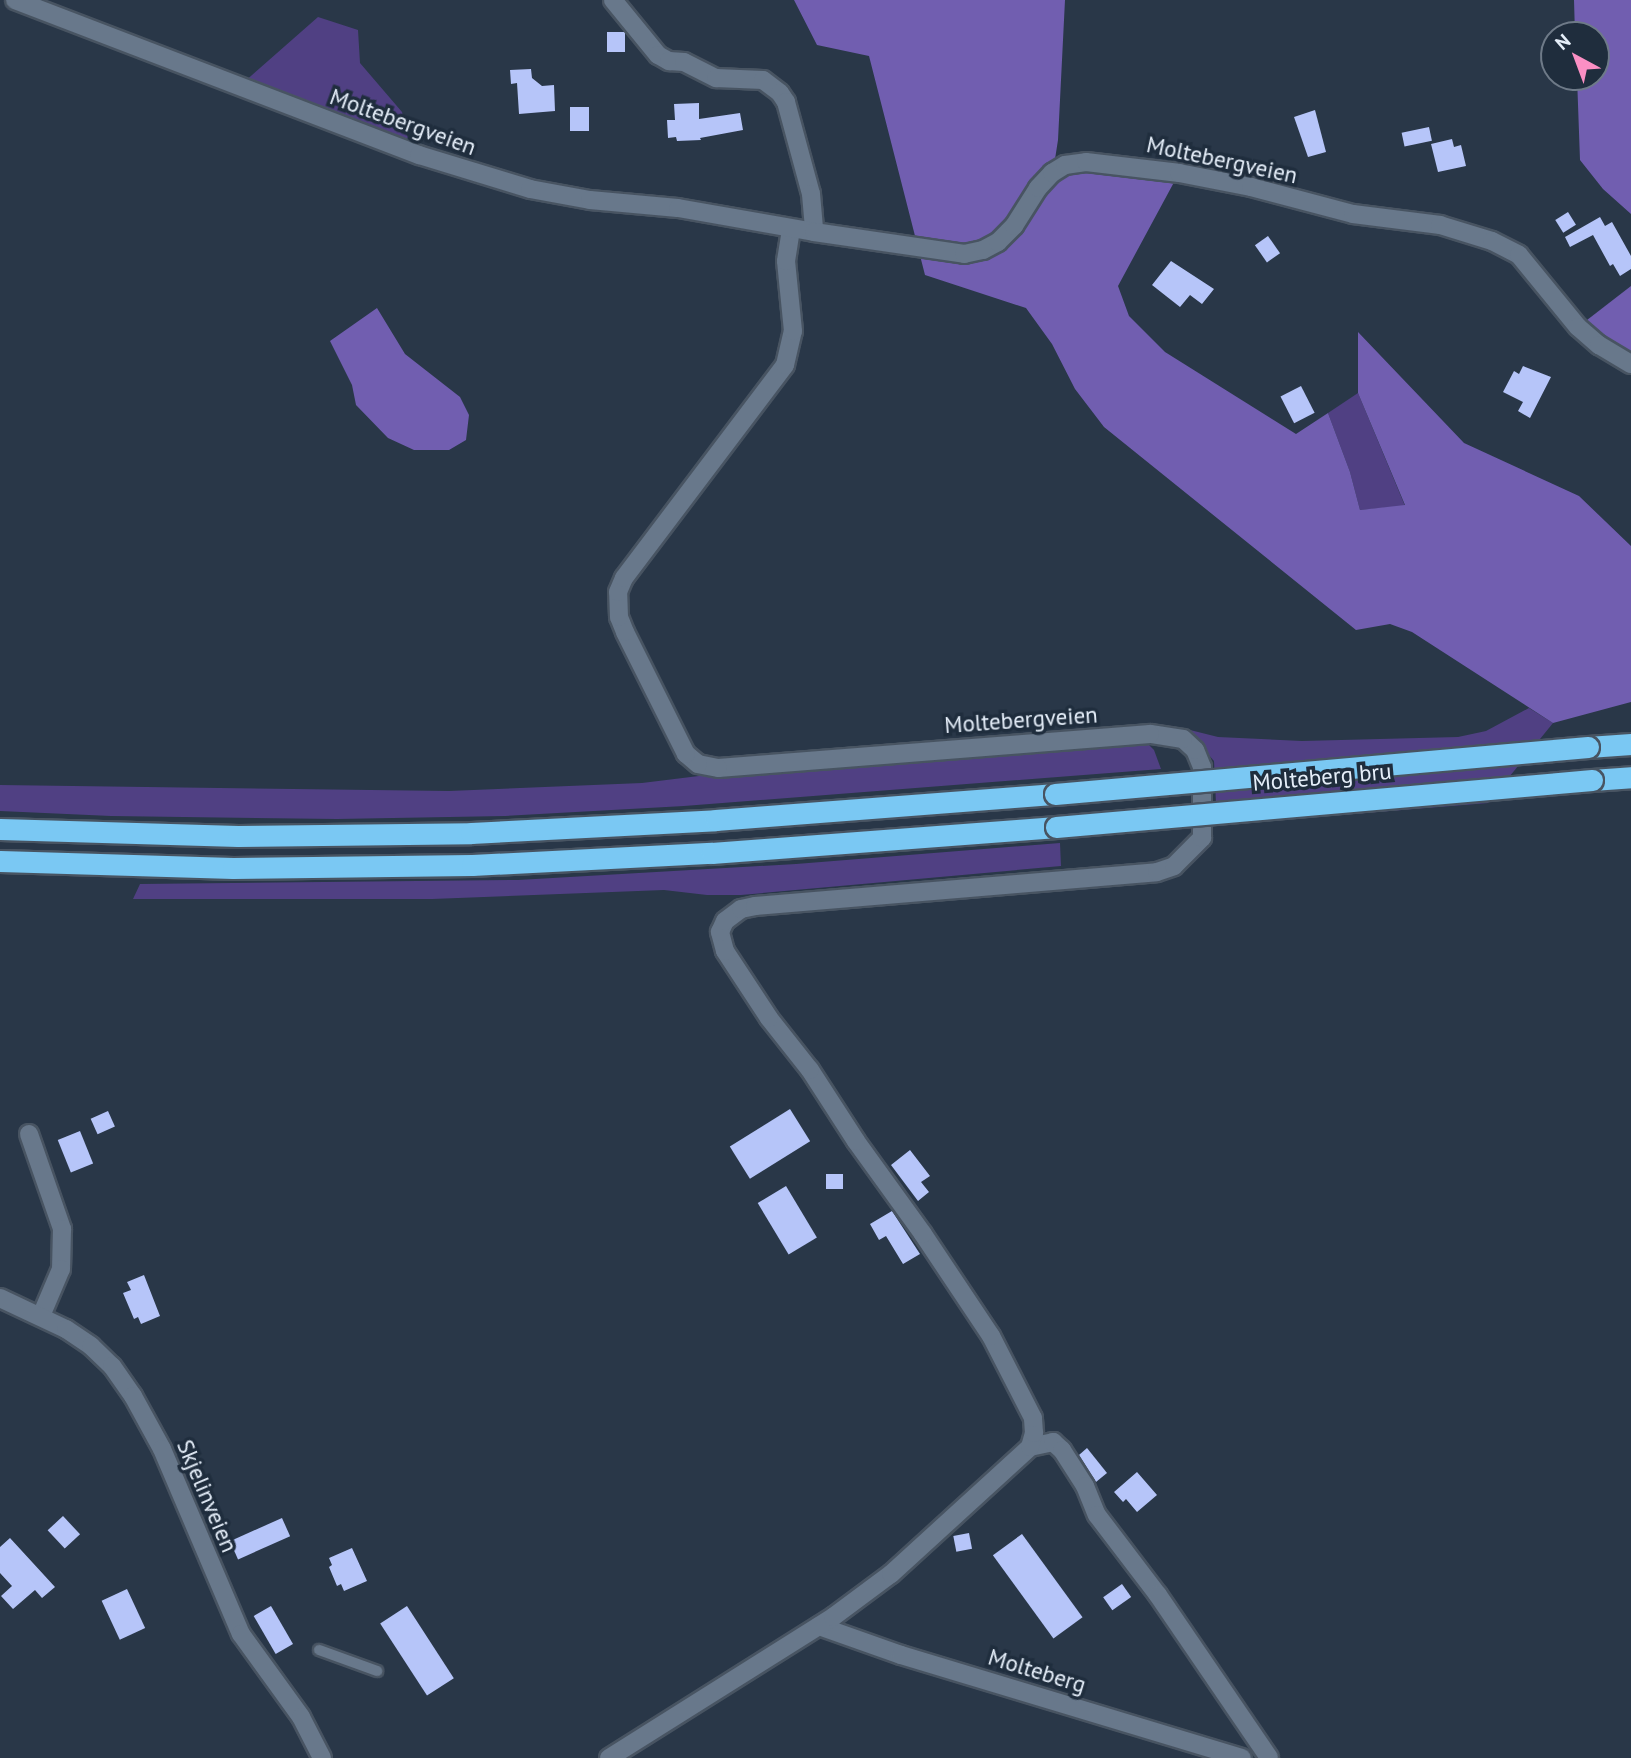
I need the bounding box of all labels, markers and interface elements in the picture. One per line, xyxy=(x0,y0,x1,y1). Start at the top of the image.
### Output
north arrow xyxy=(1540,21,1610,91)
text: N xyxy=(1550,29,1575,55)
street label: Moltebergveien xyxy=(326,83,480,161)
street label: Moltebergveien xyxy=(1144,131,1300,189)
street label: Moltebergveien xyxy=(943,701,1099,739)
street label: Molteberg bru xyxy=(1251,757,1393,797)
street label: Skjelinveien xyxy=(171,1436,243,1556)
street label: Molteberg xyxy=(985,1643,1089,1699)

